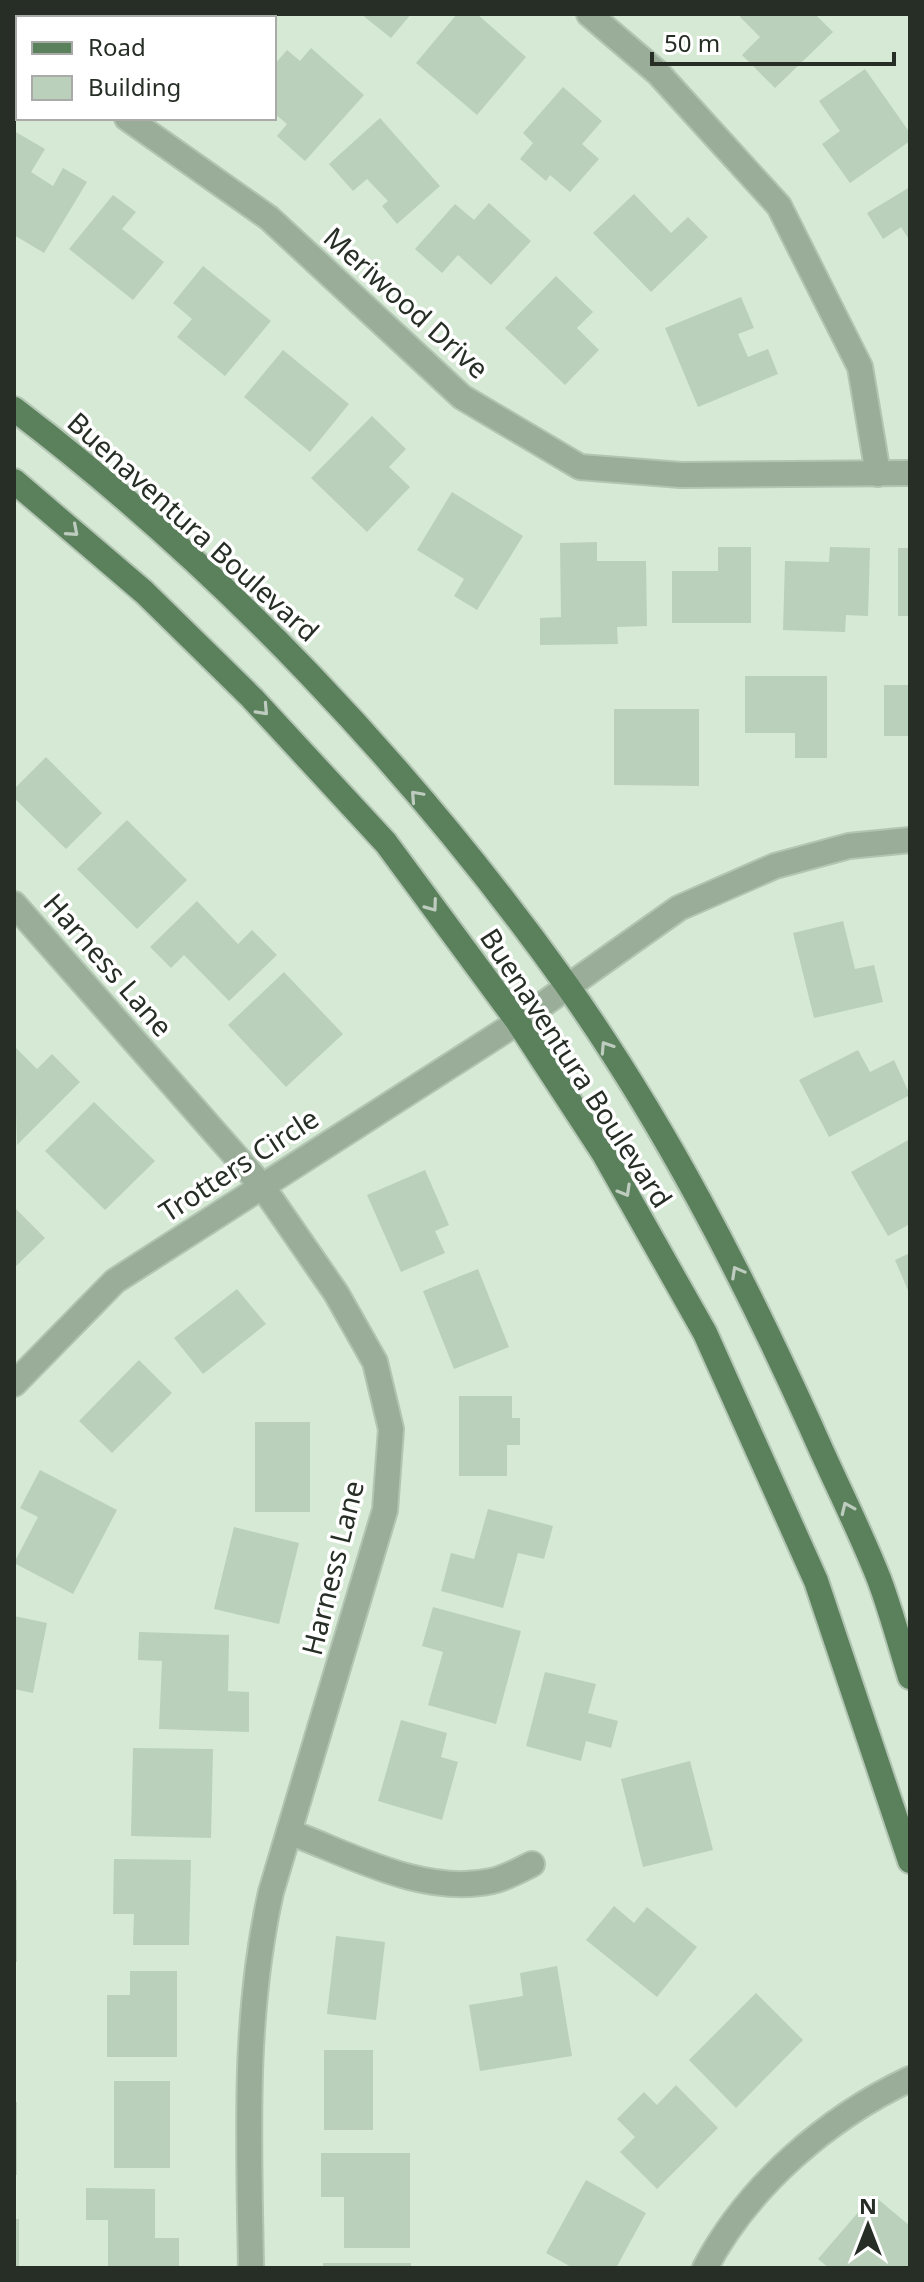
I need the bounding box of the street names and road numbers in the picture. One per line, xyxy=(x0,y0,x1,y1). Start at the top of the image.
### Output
street label: Meriwood Drive xyxy=(316,218,497,387)
street label: Buenaventura Boulevard xyxy=(60,403,328,649)
street label: Harness Lane xyxy=(36,884,182,1044)
street label: Buenaventura Boulevard xyxy=(472,920,682,1215)
street label: Trotters Circle xyxy=(151,1098,325,1230)
street label: Harness Lane xyxy=(292,1476,372,1659)

